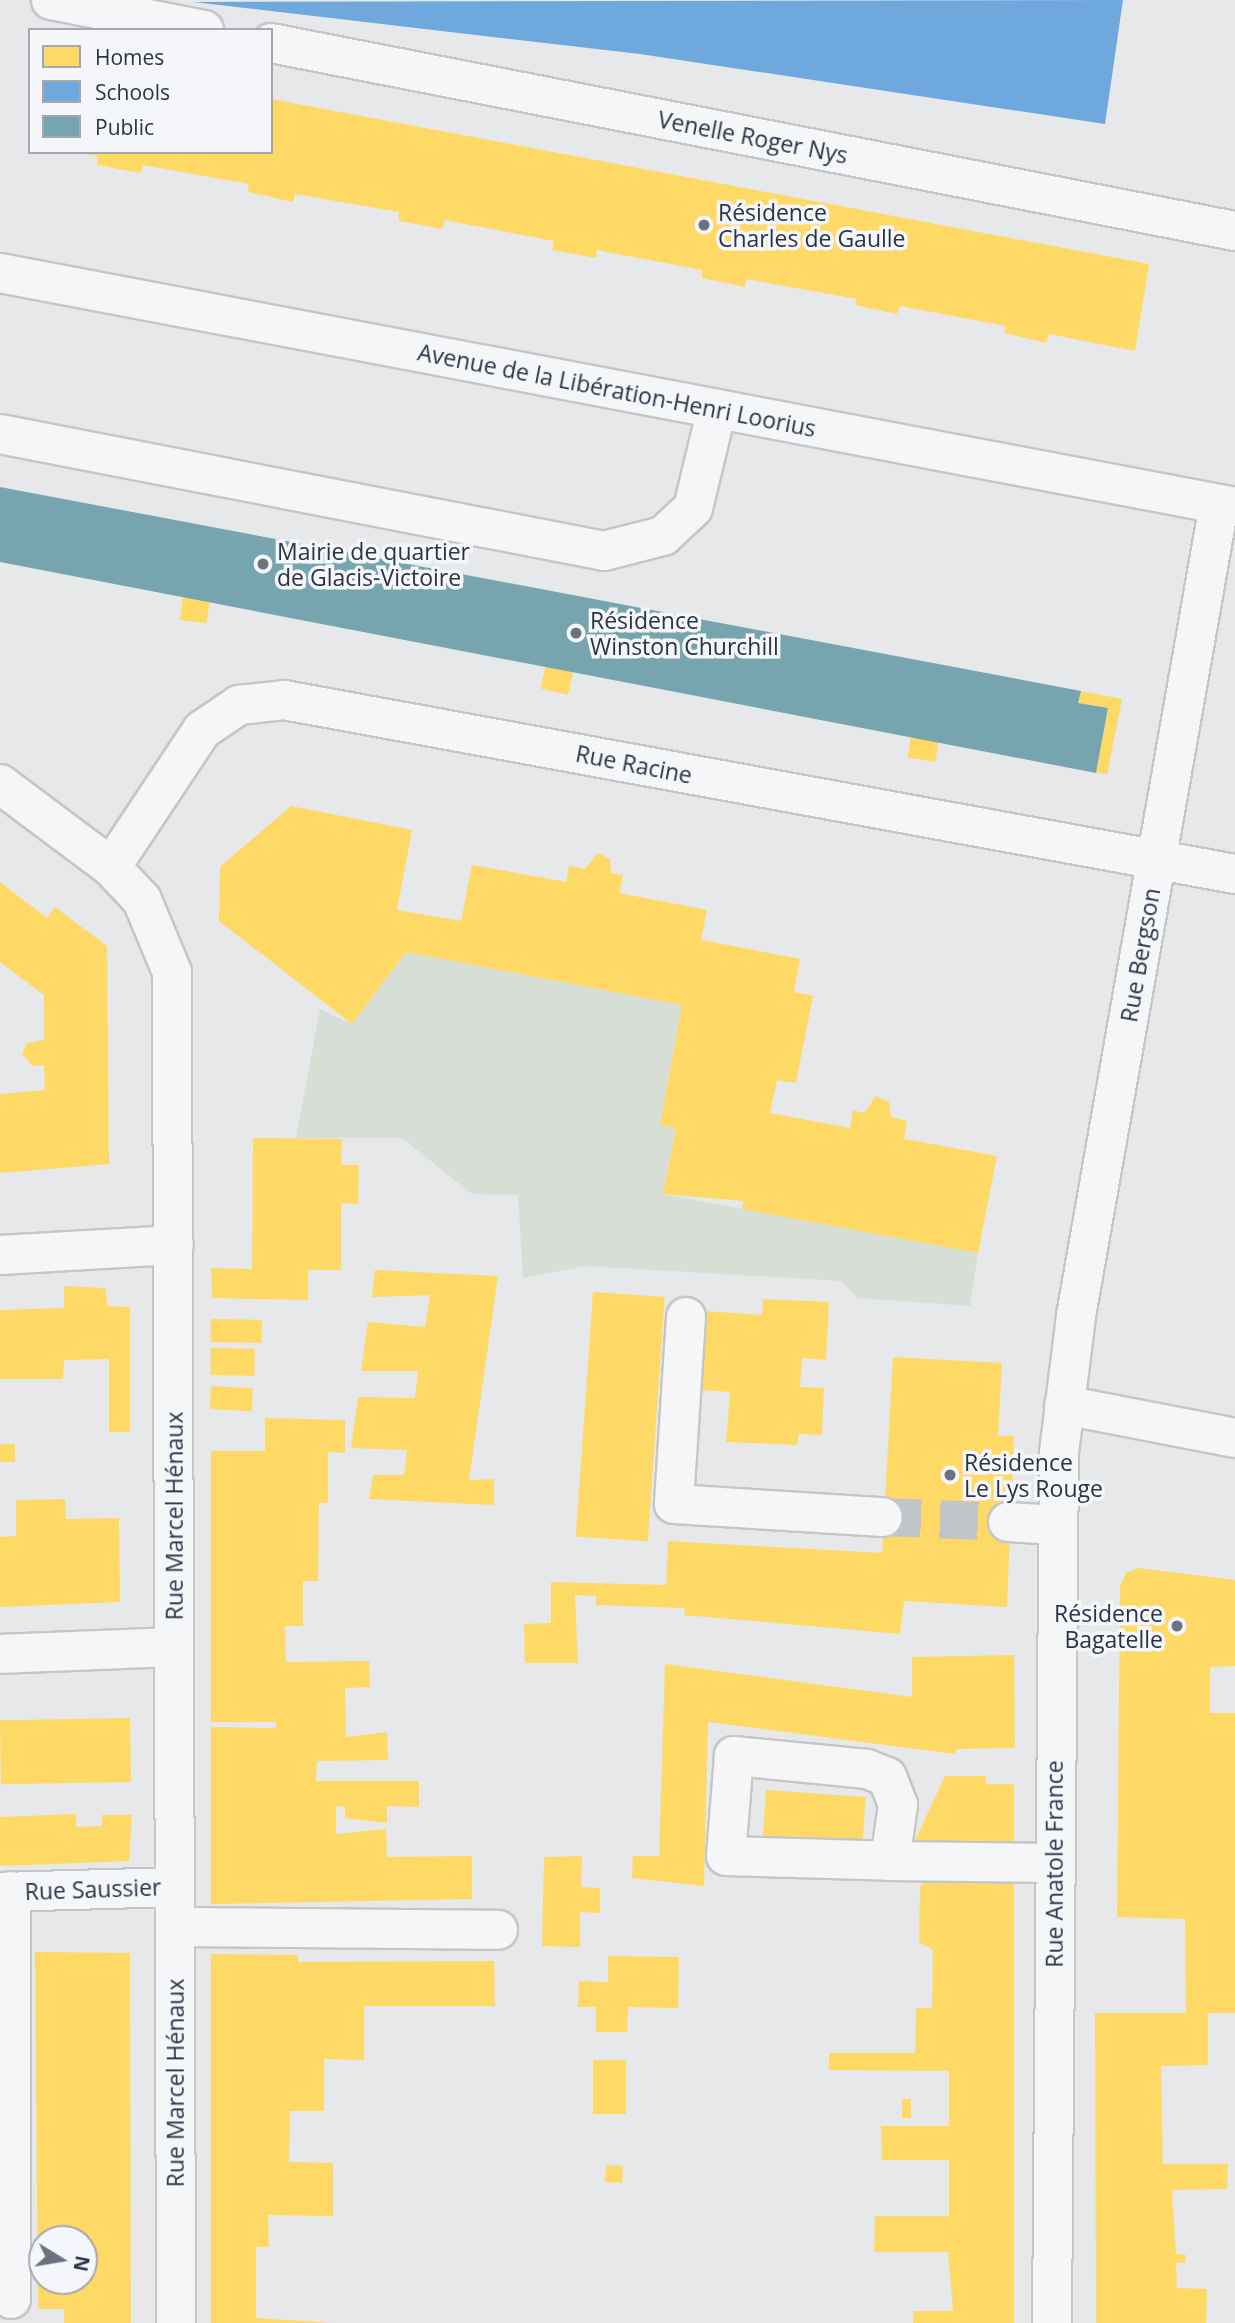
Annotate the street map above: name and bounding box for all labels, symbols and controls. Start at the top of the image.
legend [28,28,273,154]
text: Homes [95,43,164,71]
text: Schools [95,78,170,106]
street label: Venelle Roger Nys [656,105,850,169]
text: Public [95,113,154,141]
place label: Résidence Charles de Gaulle [718,198,906,252]
marker: Résidence Charles de Gaulle [696,217,712,233]
street label: Avenue de la Libération-Henri Loorius [416,338,818,442]
place label: Mairie de quartier de Glacis-Victoire [277,537,470,591]
marker: Mairie de quartier de Glacis-Victoire [255,556,271,572]
place label: Résidence Winston Churchill [590,606,779,660]
marker: Résidence Winston Churchill [568,625,584,641]
street label: Rue Racine [573,739,695,789]
street label: Rue Bergson [1115,886,1165,1024]
street label: Rue Marcel Hénaux [160,1412,188,1620]
place label: Résidence Le Lys Rouge [964,1448,1103,1502]
marker: Résidence Le Lys Rouge [942,1467,958,1483]
place label: Résidence Bagatelle [1054,1599,1163,1653]
marker: Résidence Bagatelle [1169,1618,1185,1634]
street label: Rue Anatole France [1040,1760,1068,1968]
street label: Rue Saussier [24,1873,162,1905]
street label: Rue Marcel Hénaux [161,1979,189,2187]
north arrow [28,2225,98,2295]
text: N [67,2254,96,2274]

